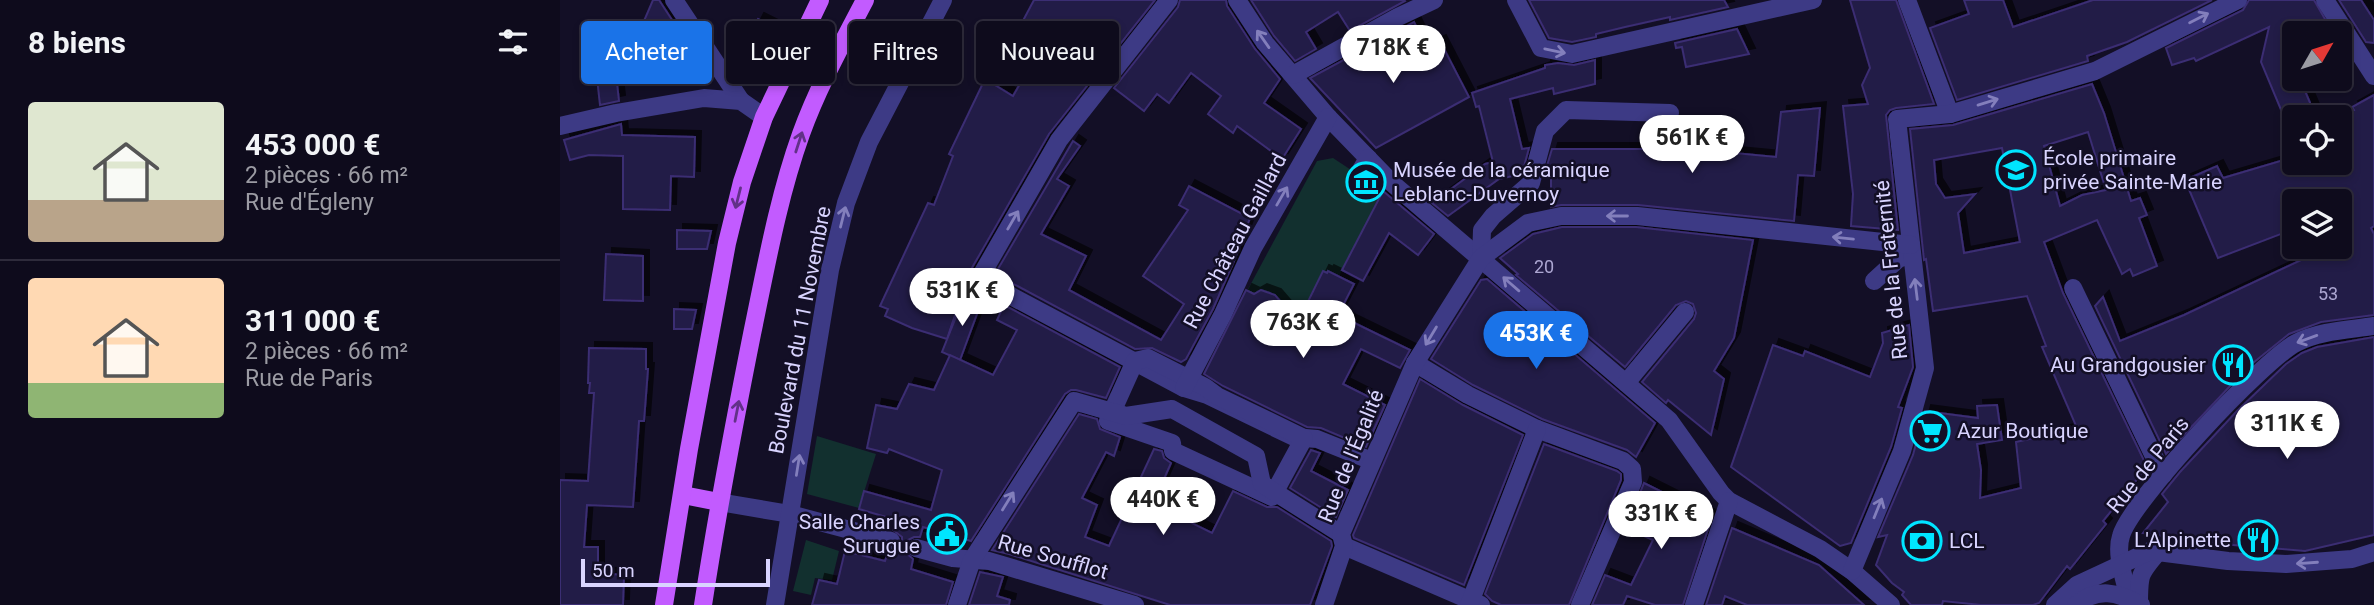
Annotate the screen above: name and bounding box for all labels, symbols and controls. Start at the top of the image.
one-way arrow [2188,11,2209,25]
chip: Acheter [581,21,712,84]
chip: Louer [726,21,835,84]
chip: Filtres [849,21,962,84]
chip: Nouveau [976,21,1119,84]
north arrow [2282,21,2352,91]
map controls [2282,21,2352,259]
icon: filters [494,23,532,61]
text: 8 biens [28,25,126,60]
pin: 718K € [1336,25,1450,85]
one-way arrow [1256,30,1270,49]
text: 718K € [1356,34,1430,61]
one-way arrow [1543,44,1566,58]
one-way arrow [1977,95,1999,108]
button: locate [2282,105,2352,175]
pin: 561K € [1635,116,1749,175]
text: 561K € [1655,124,1729,151]
text: 453 000 € [245,127,380,162]
icon: home [84,130,168,214]
one-way arrow [794,131,806,153]
place label: École primaire privée Sainte-Marie [2043,146,2222,194]
street label: Rue Château Gaillard [1179,149,1291,333]
school or university icon: École primaire privée Sainte-Marie [1995,149,2037,191]
place label: Musée de la céramique Leblanc-Duvernoy [1393,158,1610,206]
museum icon: Musée de la céramique Leblanc-Duvernoy [1345,161,1387,203]
text: 2 pièces · 66 m² [245,162,408,189]
street label: Rue de la Fraternité [1870,179,1912,361]
one-way arrow [731,186,744,209]
one-way arrow [1275,187,1289,207]
text: Rue d'Égleny [245,189,374,216]
button: layers [2282,189,2352,259]
street label: Boulevard du 11 Novembre [764,204,836,456]
one-way arrow [837,206,850,229]
one-way arrow [1606,209,1629,223]
one-way arrow [1006,210,1020,230]
one-way arrow [1832,231,1855,244]
house number: 20 [1534,256,1554,277]
pin: 531K € [905,268,1019,328]
one-way arrow [1502,276,1520,292]
text: 531K € [925,277,999,304]
one-way arrow [1910,278,1923,301]
house number: 53 [2318,283,2338,304]
pin: 763K € [1246,300,1360,360]
text: 311 000 € [245,303,380,338]
icon: home [84,306,168,390]
text: 763K € [1266,309,1340,336]
pin: 453K € [1479,312,1593,371]
text: 453K € [1499,320,1573,347]
one-way arrow [1424,326,1438,346]
one-way arrow [2297,334,2319,346]
text: 2 pièces · 66 m² [245,338,408,365]
restaurant icon: Au Grandgousier [2212,344,2254,386]
place label: Au Grandgousier [2050,353,2206,377]
text: Rue de Paris [245,365,373,392]
street label: Rue de l'Égalité [1313,386,1389,526]
one-way arrow [731,400,744,423]
pin: 311K € [2230,402,2344,461]
supermarket icon: Azur Boutique [1909,410,1951,452]
text: 311K € [2250,410,2324,437]
street label: Rue de Paris [2102,412,2194,518]
place label: Azur Boutique [1957,419,2088,443]
one-way arrow [792,454,805,477]
pin: 440K € [1106,477,1220,537]
text: 440K € [1126,486,1200,513]
one-way arrow [1002,491,1016,511]
pin: 331K € [1604,491,1718,551]
one-way arrow [1872,498,1885,519]
text: 331K € [1624,500,1698,527]
place label: Salle Charles Surugue [799,510,920,558]
public building icon: Salle Charles Surugue [926,513,968,555]
restaurant icon: L'Alpinette [2237,519,2279,561]
bank icon: LCL [1901,520,1943,562]
place label: L'Alpinette [2134,528,2231,552]
place label: LCL [1949,529,1985,553]
street label: Rue Soufflot [995,530,1111,584]
scale bar [581,556,770,588]
one-way arrow [2296,557,2319,570]
text: 50 m [592,559,635,582]

